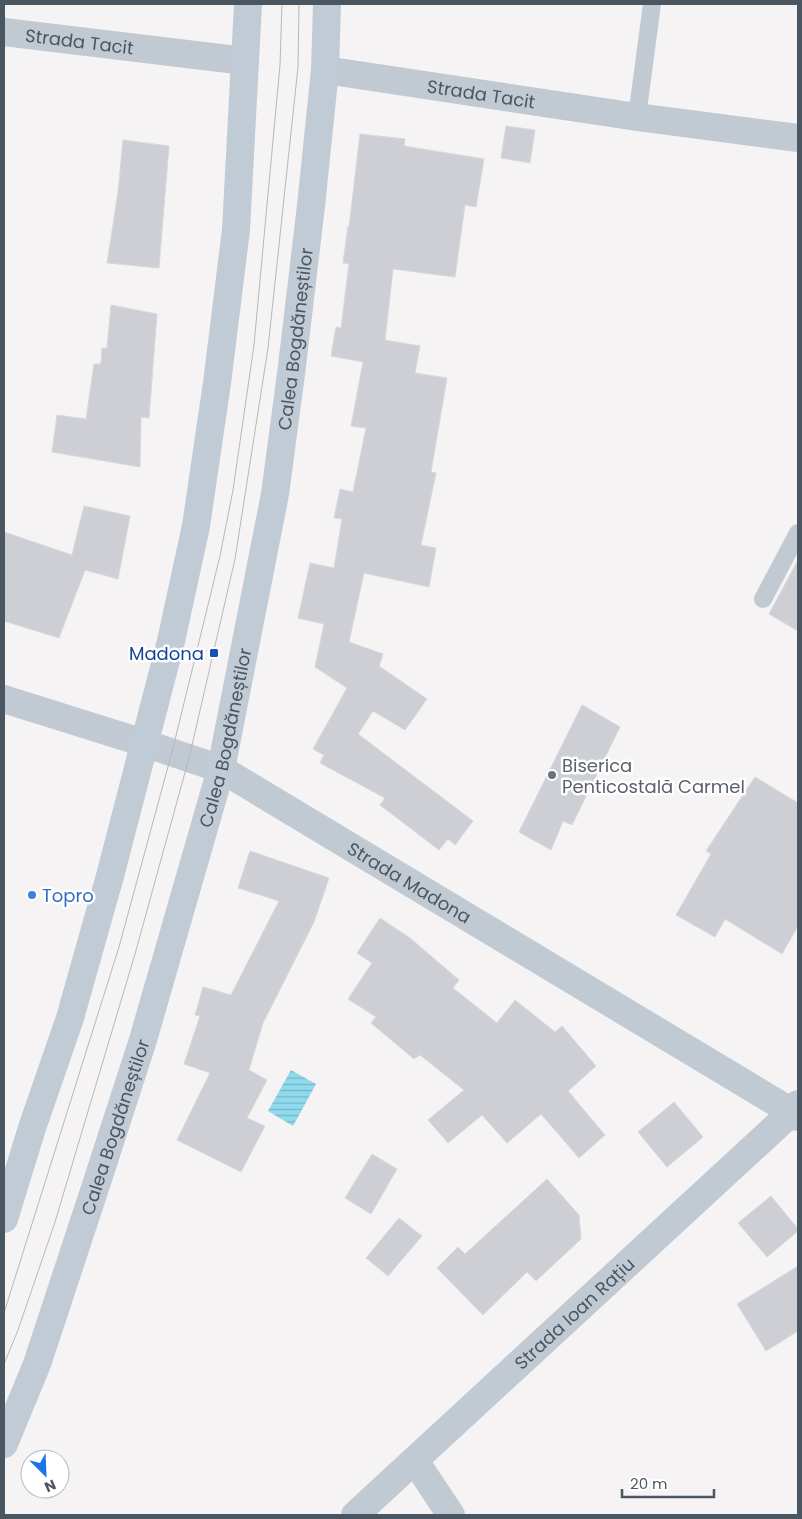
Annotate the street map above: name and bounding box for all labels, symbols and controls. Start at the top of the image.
street label: Strada Tacit [24,22,135,60]
street label: Strada Tacit [425,73,537,114]
street label: Calea Bogdăneștilor [271,246,318,432]
place label: Madona [129,641,204,666]
street label: Calea Bogdăneștilor [192,645,257,830]
marker: Madona [208,647,220,659]
place label: Biserica Penticostală Carmel [562,753,745,799]
marker: Biserica Penticostală Carmel [546,769,558,781]
street label: Strada Madona [343,835,476,929]
place label: Topro [42,883,94,908]
marker: Topro [26,889,38,901]
street label: Calea Bogdăneștilor [74,1036,155,1218]
street label: Strada Ioan Rațiu [509,1251,640,1375]
north arrow [20,1449,70,1499]
scale bar [622,1466,714,1498]
text: 20 m [630,1473,668,1494]
text: N [41,1475,59,1497]

